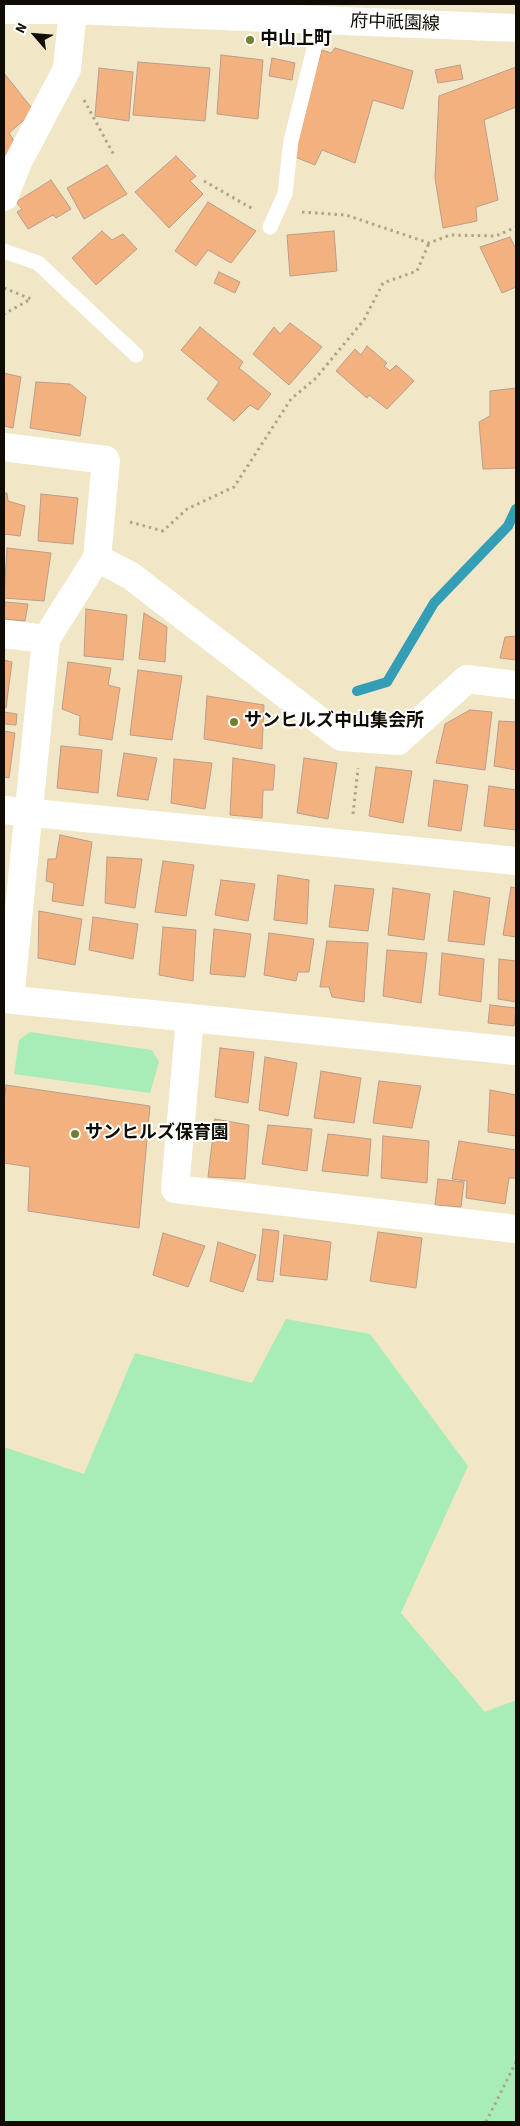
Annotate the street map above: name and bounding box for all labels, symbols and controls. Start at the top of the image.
north arrow [10,10,60,60]
street label: 府中祇園線 [350,12,440,36]
text: N [11,20,33,37]
place label: 中山上町 [260,29,332,51]
marker: 中山上町 [244,34,256,46]
place label: サンヒルズ中山集会所 [244,711,424,733]
marker: サンヒルズ中山集会所 [228,716,240,728]
place label: サンヒルズ保育園 [85,1123,229,1145]
marker: サンヒルズ保育園 [69,1128,81,1140]

